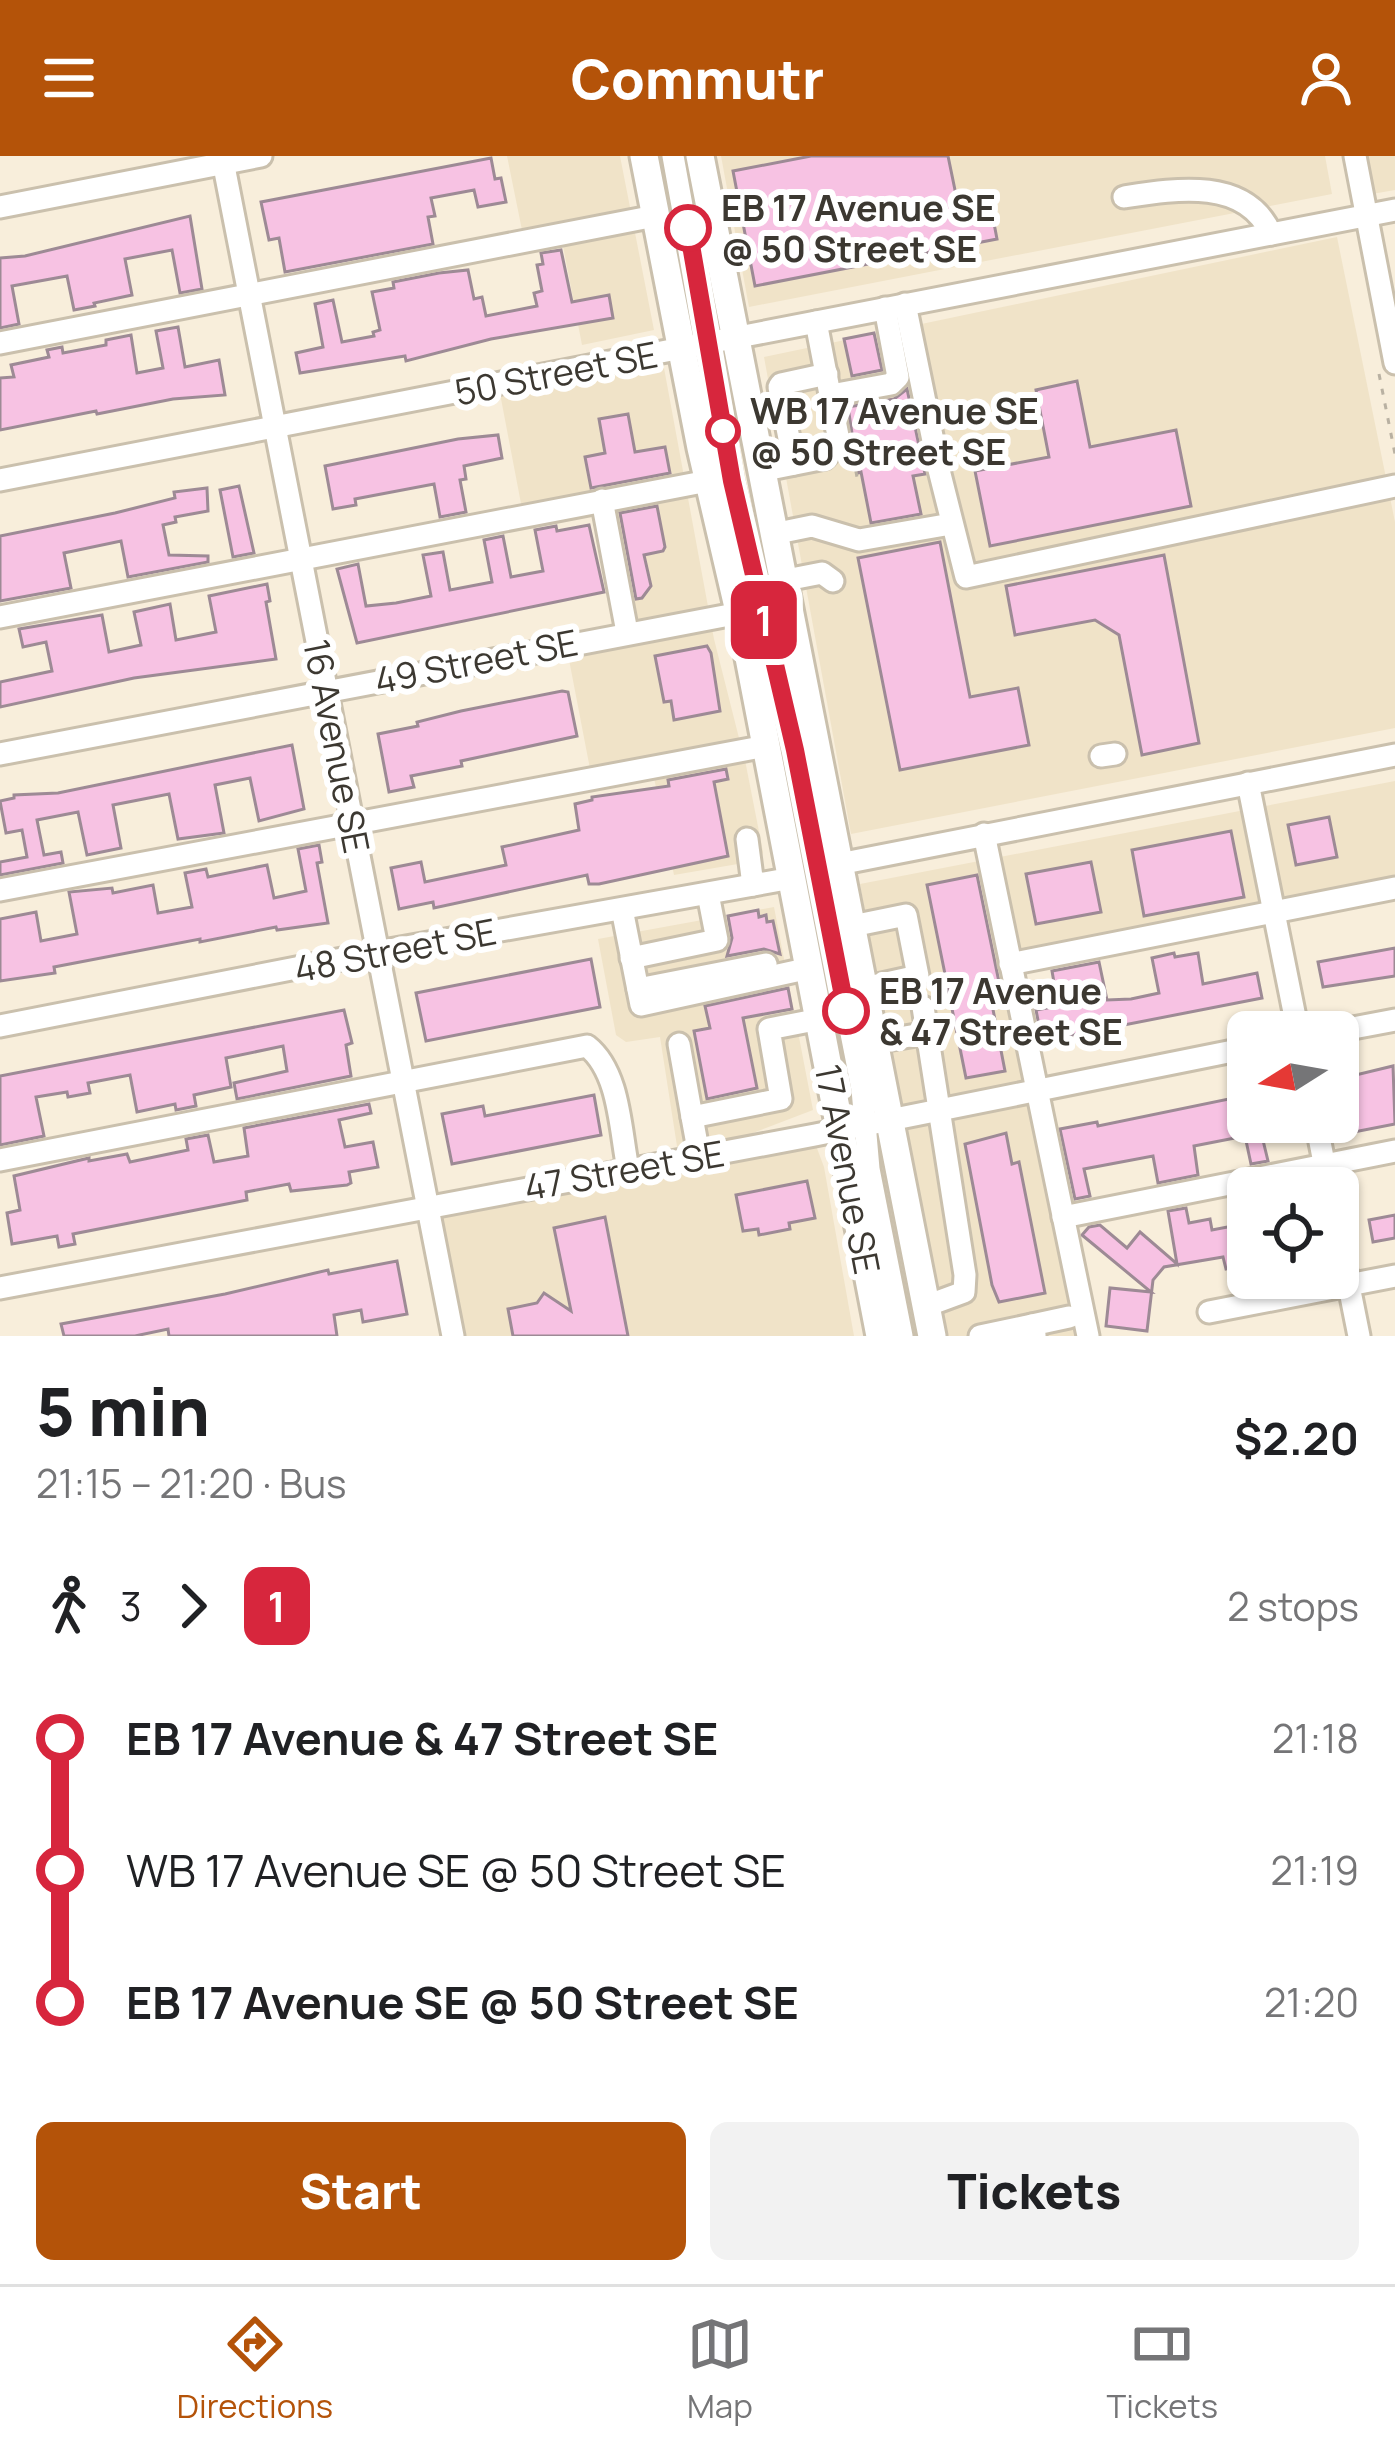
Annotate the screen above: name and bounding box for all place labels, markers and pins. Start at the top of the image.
place label: EB 17 Avenue SE @ 50 Street SE [721,183,996,273]
marker: EB 17 Avenue SE @ 50 Street SE [666,206,710,250]
place label: WB 17 Avenue SE @ 50 Street SE [750,386,1039,476]
marker: WB 17 Avenue SE @ 50 Street SE [707,415,739,447]
place label: EB 17 Avenue & 47 Street SE [879,966,1123,1056]
marker: EB 17 Avenue & 47 Street SE [824,989,868,1033]

